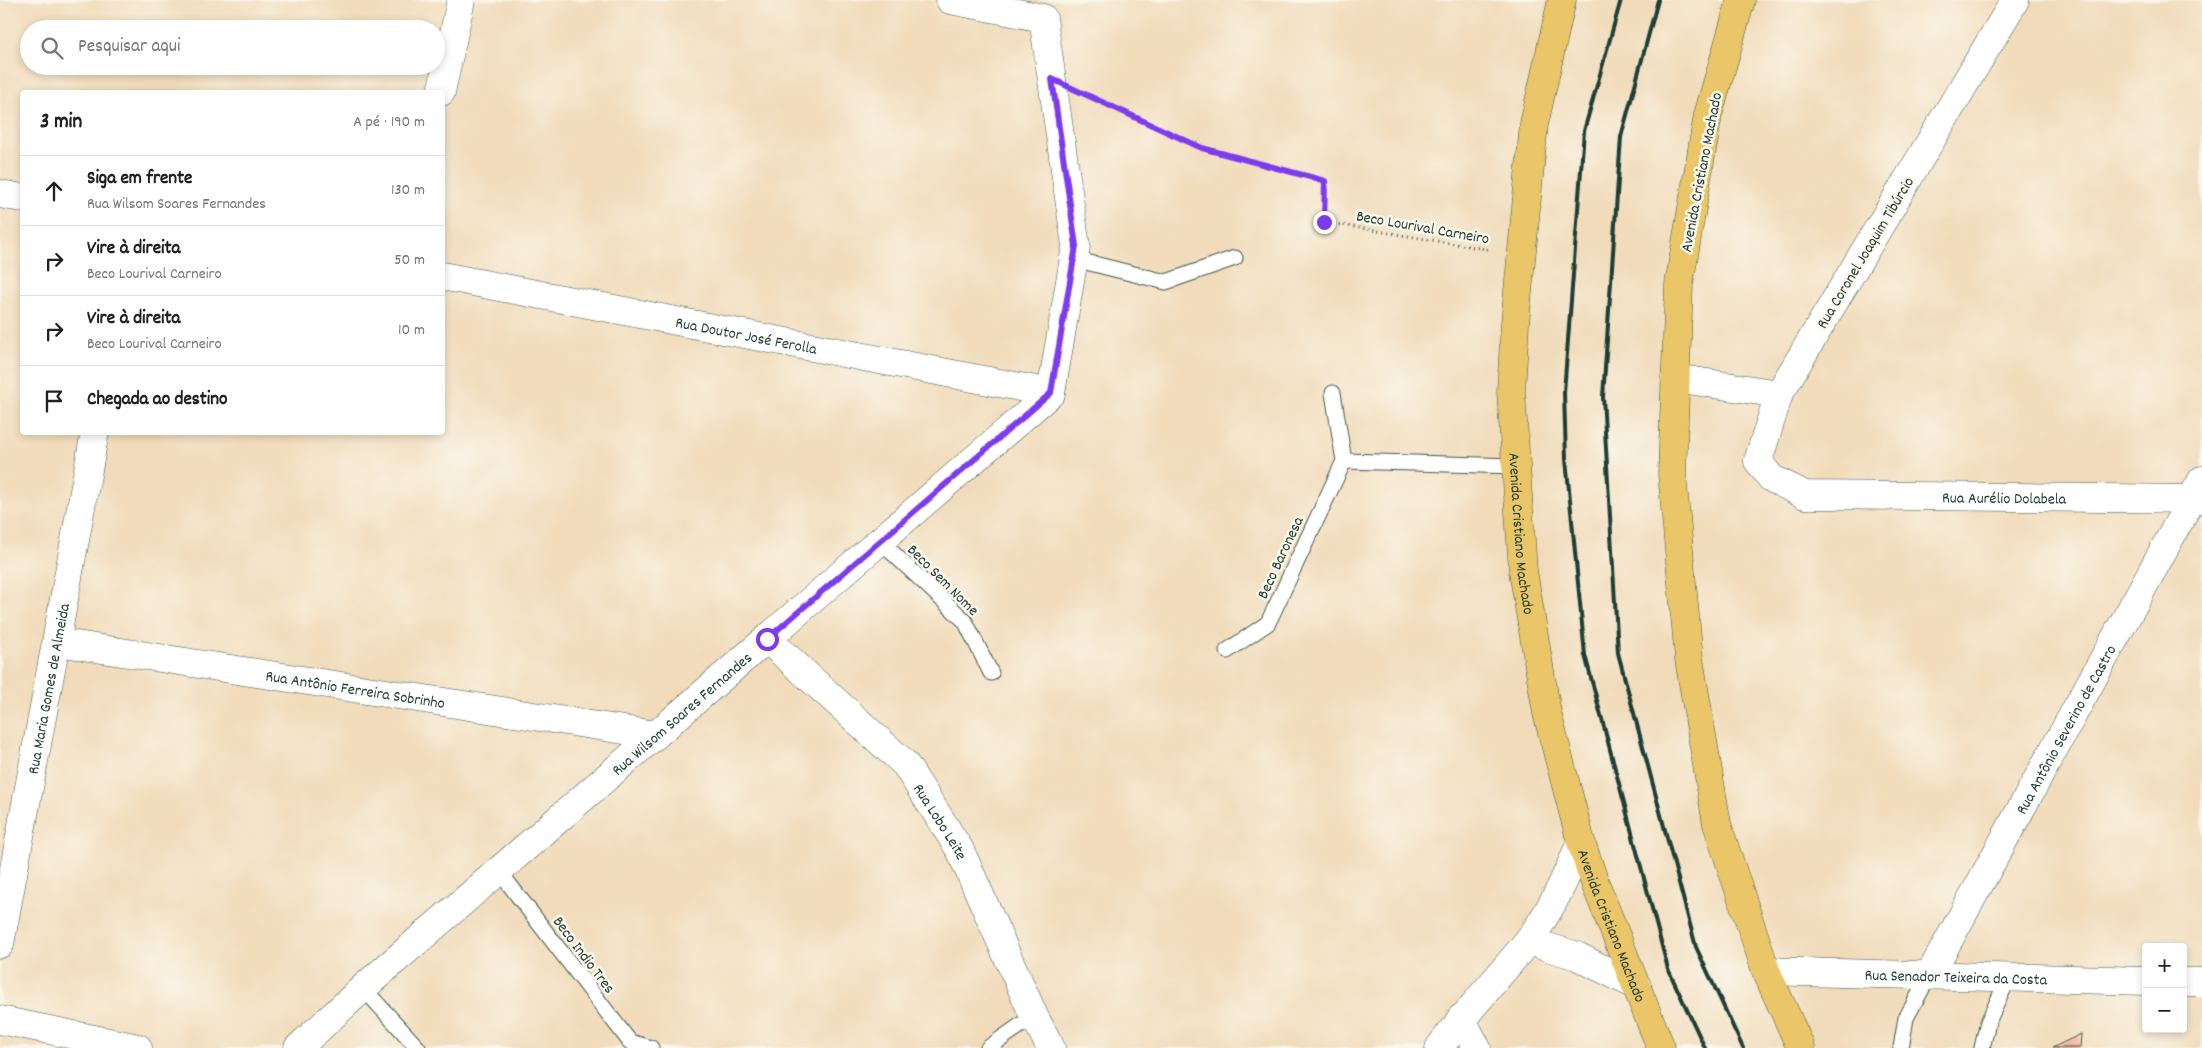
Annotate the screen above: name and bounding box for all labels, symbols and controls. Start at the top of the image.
search box [20,20,445,75]
icon: search [38,34,66,62]
text: Pesquisar aqui [78,34,180,61]
street label: Avenida Cristiano Machado [1676,91,1729,254]
text: 3 min [40,108,82,138]
text: A pé · 190 m [353,111,425,134]
text: Siga em frente [87,166,192,193]
street label: Rua Coronel Joaquim Tibúrcio [1812,173,1921,334]
icon: ahead [40,177,68,205]
text: 130 m [391,179,425,202]
text: Rua Wilsom Soares Fernandes [87,193,266,216]
street label: Beco Lourival Carneiro [1354,205,1491,251]
route end [1313,211,1336,234]
text: Vire à direita [87,236,180,263]
icon: right [40,247,68,275]
text: 50 m [394,249,425,272]
text: Beco Lourival Carneiro [87,263,222,286]
text: Vire à direita [87,306,180,333]
street label: Rua Doutor José Ferolla [673,312,819,362]
icon: right [40,317,68,345]
text: 10 m [398,319,425,342]
text: Beco Lourival Carneiro [87,333,222,356]
icon: arrive [40,387,68,415]
text: Chegada ao destino [87,387,228,414]
street label: Avenida Cristiano Machado [1501,452,1539,616]
street label: Rua Aurélio Dolabela [1942,487,2067,512]
street label: Beco Baronesa [1252,513,1311,603]
street label: Beco Sem Nome [901,540,983,622]
street label: Rua Maria Gomes de Almeida [23,601,77,776]
route start [756,628,779,651]
street label: Rua Antônio Severino de Castro [2011,641,2123,819]
street label: Rua Wilsom Soares Fernandes [607,647,758,782]
street label: Rua Antônio Ferreira Sobrinho [264,666,446,716]
street label: Rua Lobo Leite [906,780,972,864]
street label: Avenida Cristiano Machado [1570,846,1651,1006]
street label: Beco Indio Tres [546,912,620,999]
map controls [2142,943,2187,1033]
button: + [2142,943,2187,988]
street label: Rua Senador Teixeira da Costa [1864,965,2048,992]
button: − [2142,988,2187,1033]

